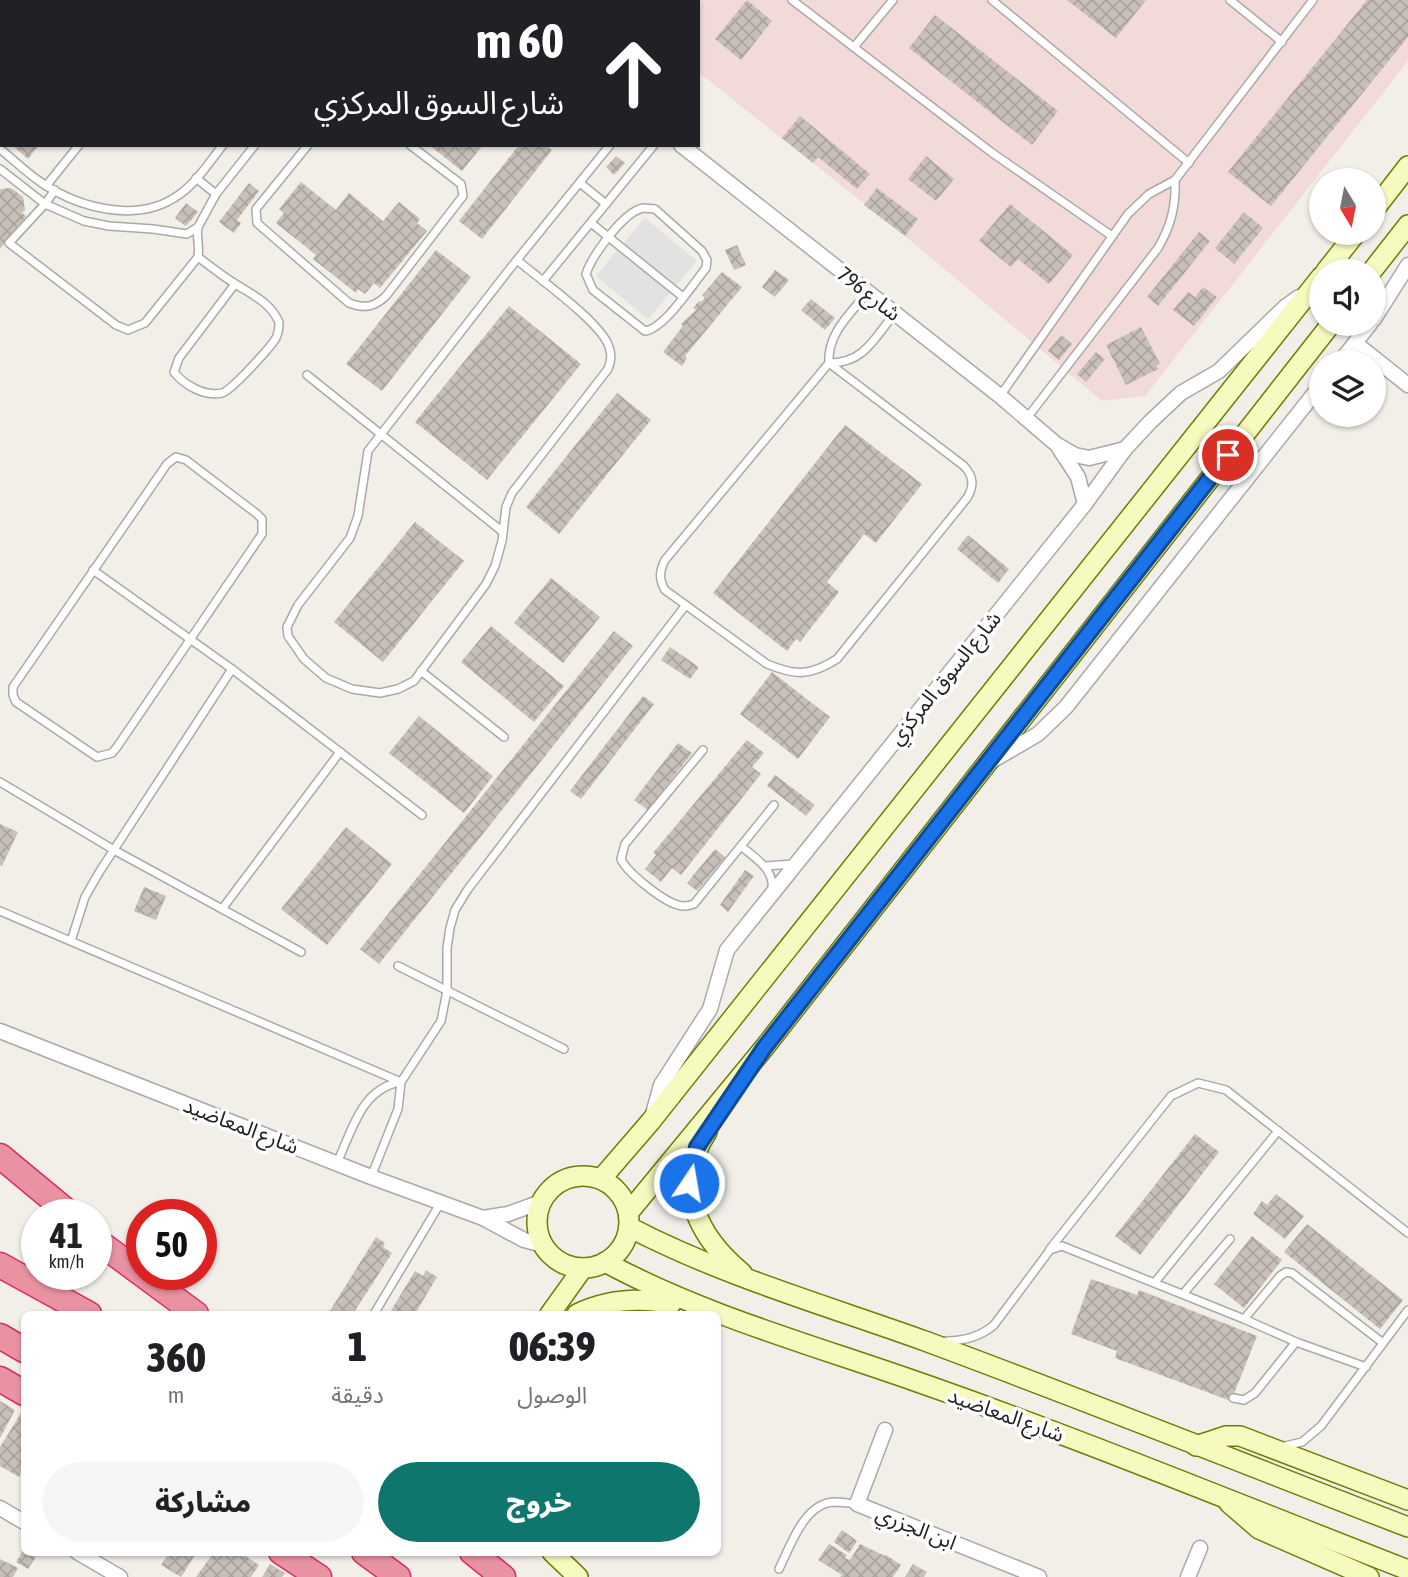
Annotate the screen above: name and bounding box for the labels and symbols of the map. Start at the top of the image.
north arrow [1309,168,1386,245]
street label: شارع 796 [831,261,906,328]
pin [1198,425,1258,485]
street label: شارع السوق المركزي [883,606,1009,752]
street label: شارع المعاضيد [179,1092,302,1162]
position arrow [652,1146,726,1220]
speed limit sign: 50 [126,1199,217,1290]
street label: شارع المعاضيد [944,1382,1067,1450]
street label: ابن الجزري [871,1500,960,1559]

